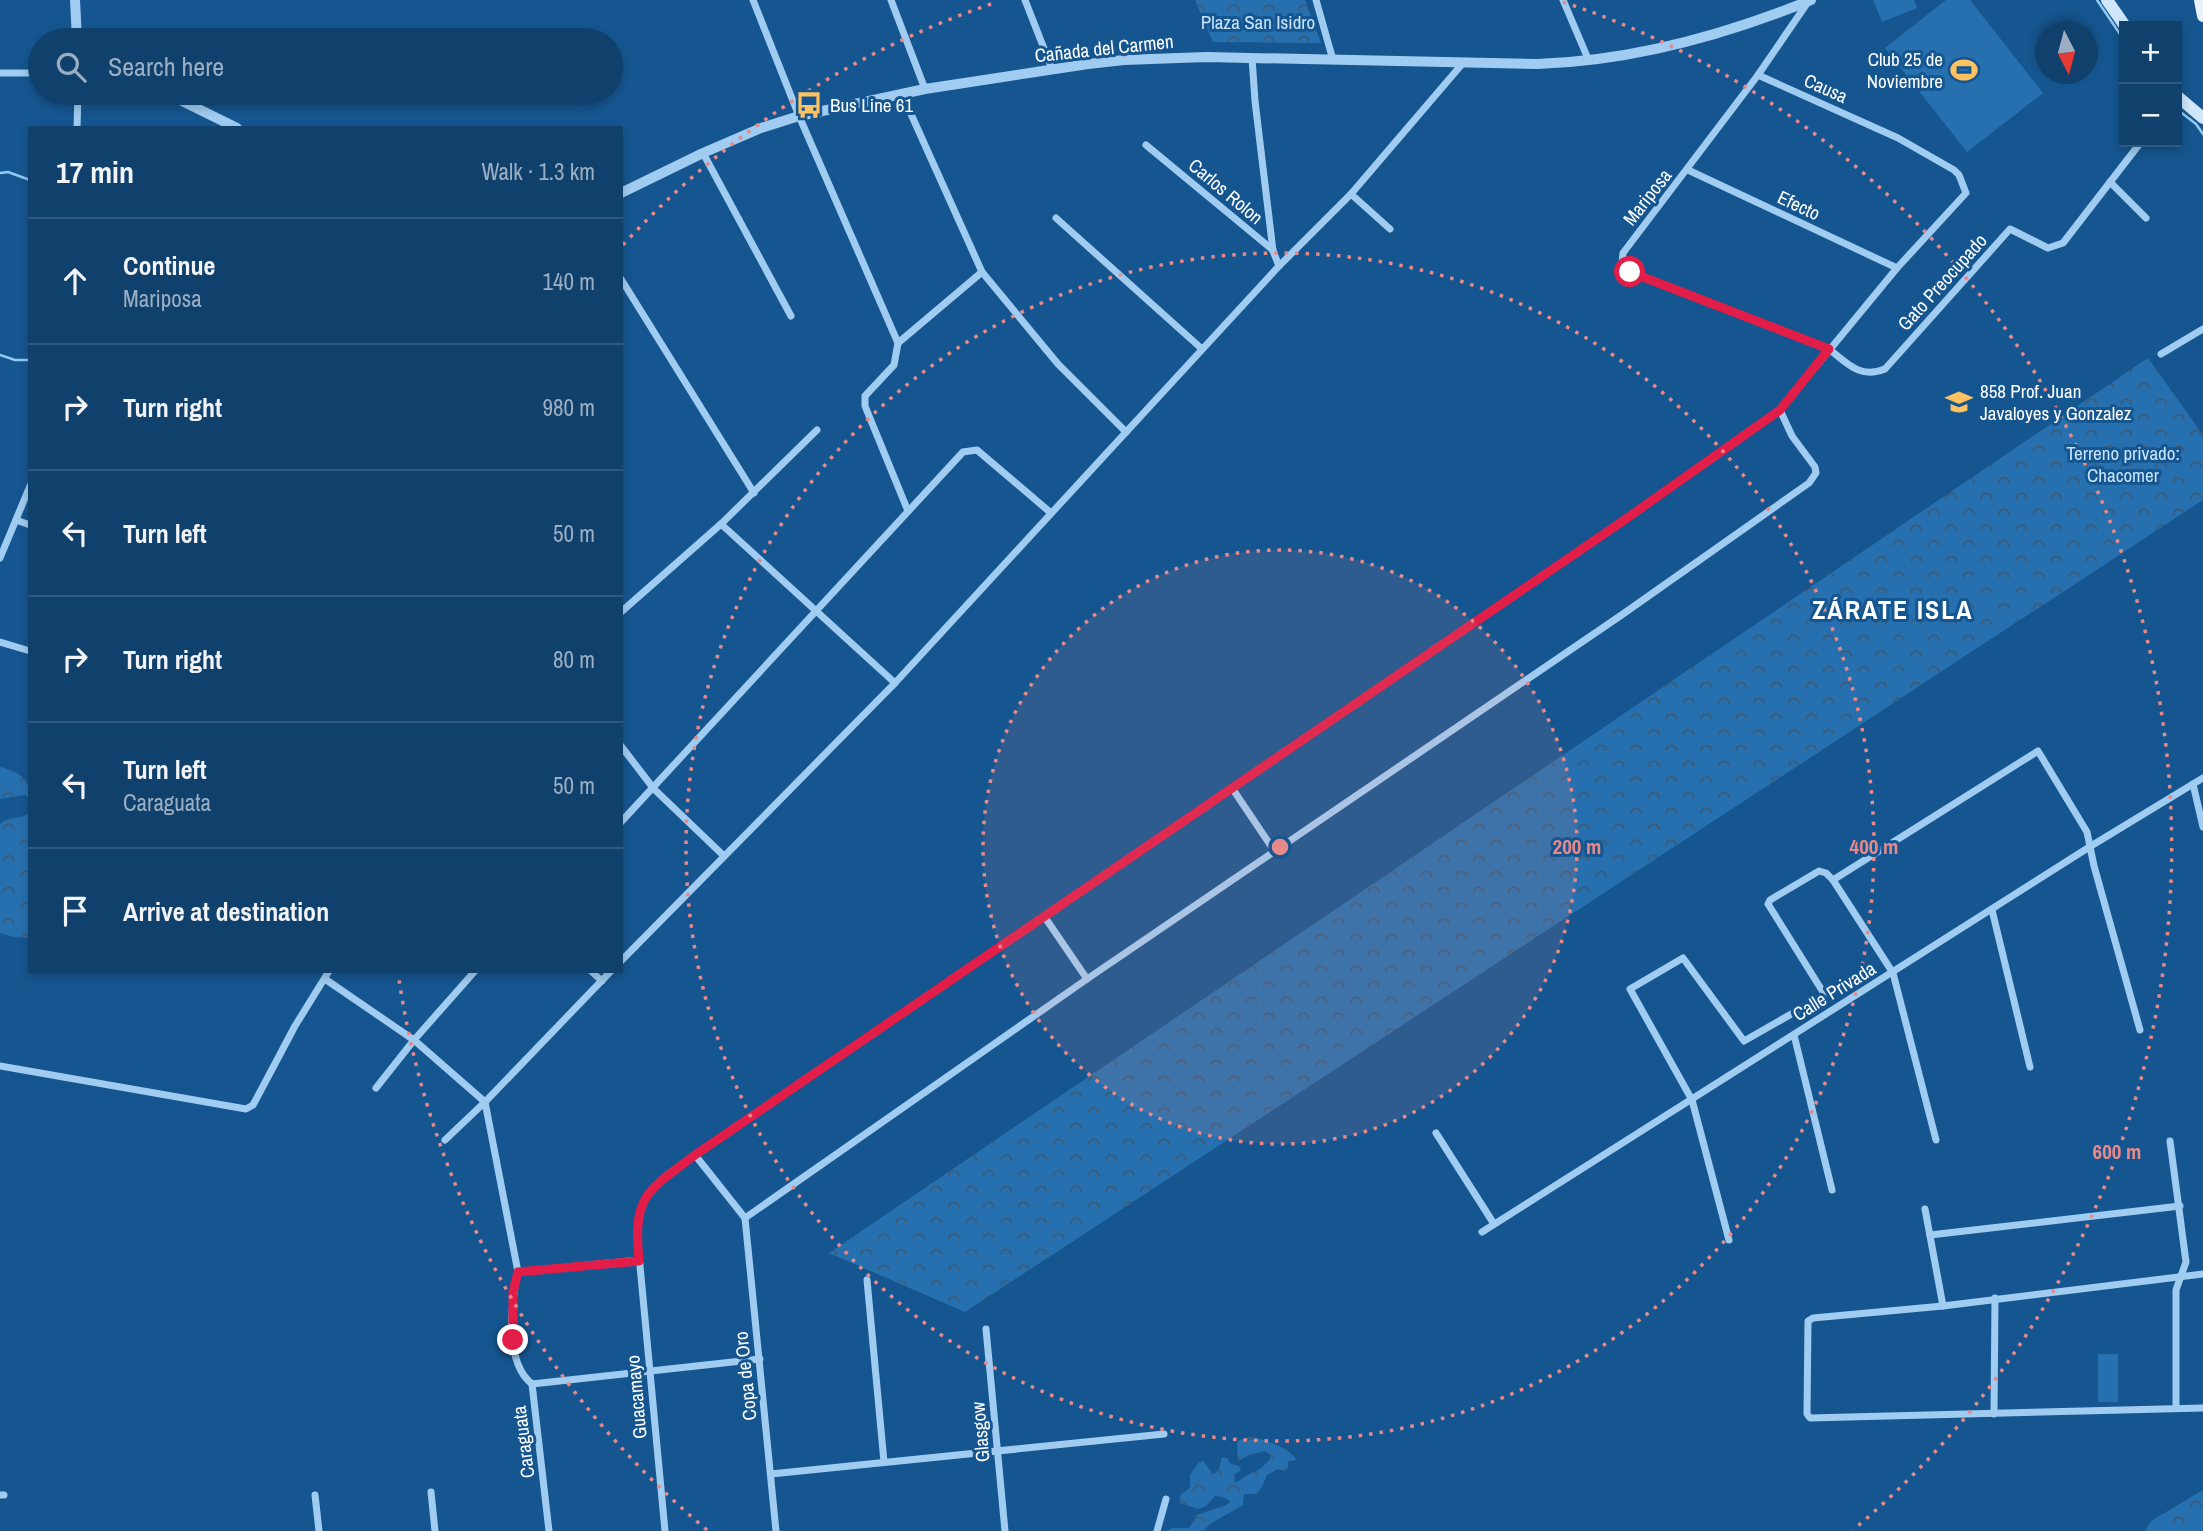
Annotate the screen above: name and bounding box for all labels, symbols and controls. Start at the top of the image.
park label: Plaza San Isidro [1201,9,1315,35]
north arrow [2035,21,2098,84]
map controls [2119,21,2182,147]
button: + [2119,21,2182,84]
search box [28,28,623,105]
street label: Cañada del Carmen [1033,28,1175,68]
place label: Club 25 de Noviembre [1867,46,1943,94]
icon: search [52,48,90,86]
text: Search here [108,49,224,84]
sports icon: Club 25 de Noviembre [1949,55,1979,85]
street label: Causa [1800,67,1852,109]
button: − [2119,84,2182,147]
bus stop icon: Bus Line 61 [794,90,824,120]
place label: Bus Line 61 [830,92,913,118]
text: 17 min [56,152,134,192]
street label: Carlos Rolon [1183,152,1269,230]
text: Walk · 1.3 km [481,156,595,187]
street label: Mariposa [1617,163,1677,231]
street label: Efecto [1773,184,1825,226]
street label: Gato Preocupado [1891,228,1993,336]
text: Continue [123,248,215,283]
route start [1614,256,1645,287]
icon: ahead [56,262,94,300]
text: 140 m [543,266,595,297]
text: Mariposa [123,283,202,314]
place label: 858 Prof. Juan Javaloyes y Gonzalez [1980,378,2132,426]
school or university icon: 858 Prof. Juan Javaloyes y Gonzalez [1944,387,1974,417]
icon: right [56,388,94,426]
text: Turn right [123,390,222,425]
text: 980 m [543,392,595,423]
park label: Terreno privado: Chacomer [2066,440,2180,488]
icon: left [56,514,94,552]
text: Turn left [123,516,207,551]
text: 50 m [553,518,595,549]
district label: ZÁRATE ISLA [1812,592,1974,627]
icon: right [56,640,94,678]
text: Turn right [123,642,222,677]
text: 80 m [553,644,595,675]
text: Turn left [123,752,207,787]
icon: left [56,766,94,804]
text: 50 m [553,770,595,801]
text: Caraguata [123,787,211,818]
text: 200 m [1553,832,1601,861]
text: 400 m [1850,832,1898,861]
centre of rings [1268,835,1292,859]
icon: arrive [56,892,94,930]
text: Arrive at destination [123,894,329,929]
street label: Calle Privada [1787,955,1881,1027]
text: 600 m [2093,1137,2141,1166]
route end [497,1324,528,1355]
street label: Copa de Oro [727,1330,763,1422]
street label: Guacamayo [619,1354,653,1440]
street label: Glasgow [964,1400,996,1463]
street label: Caraguata [506,1404,540,1480]

